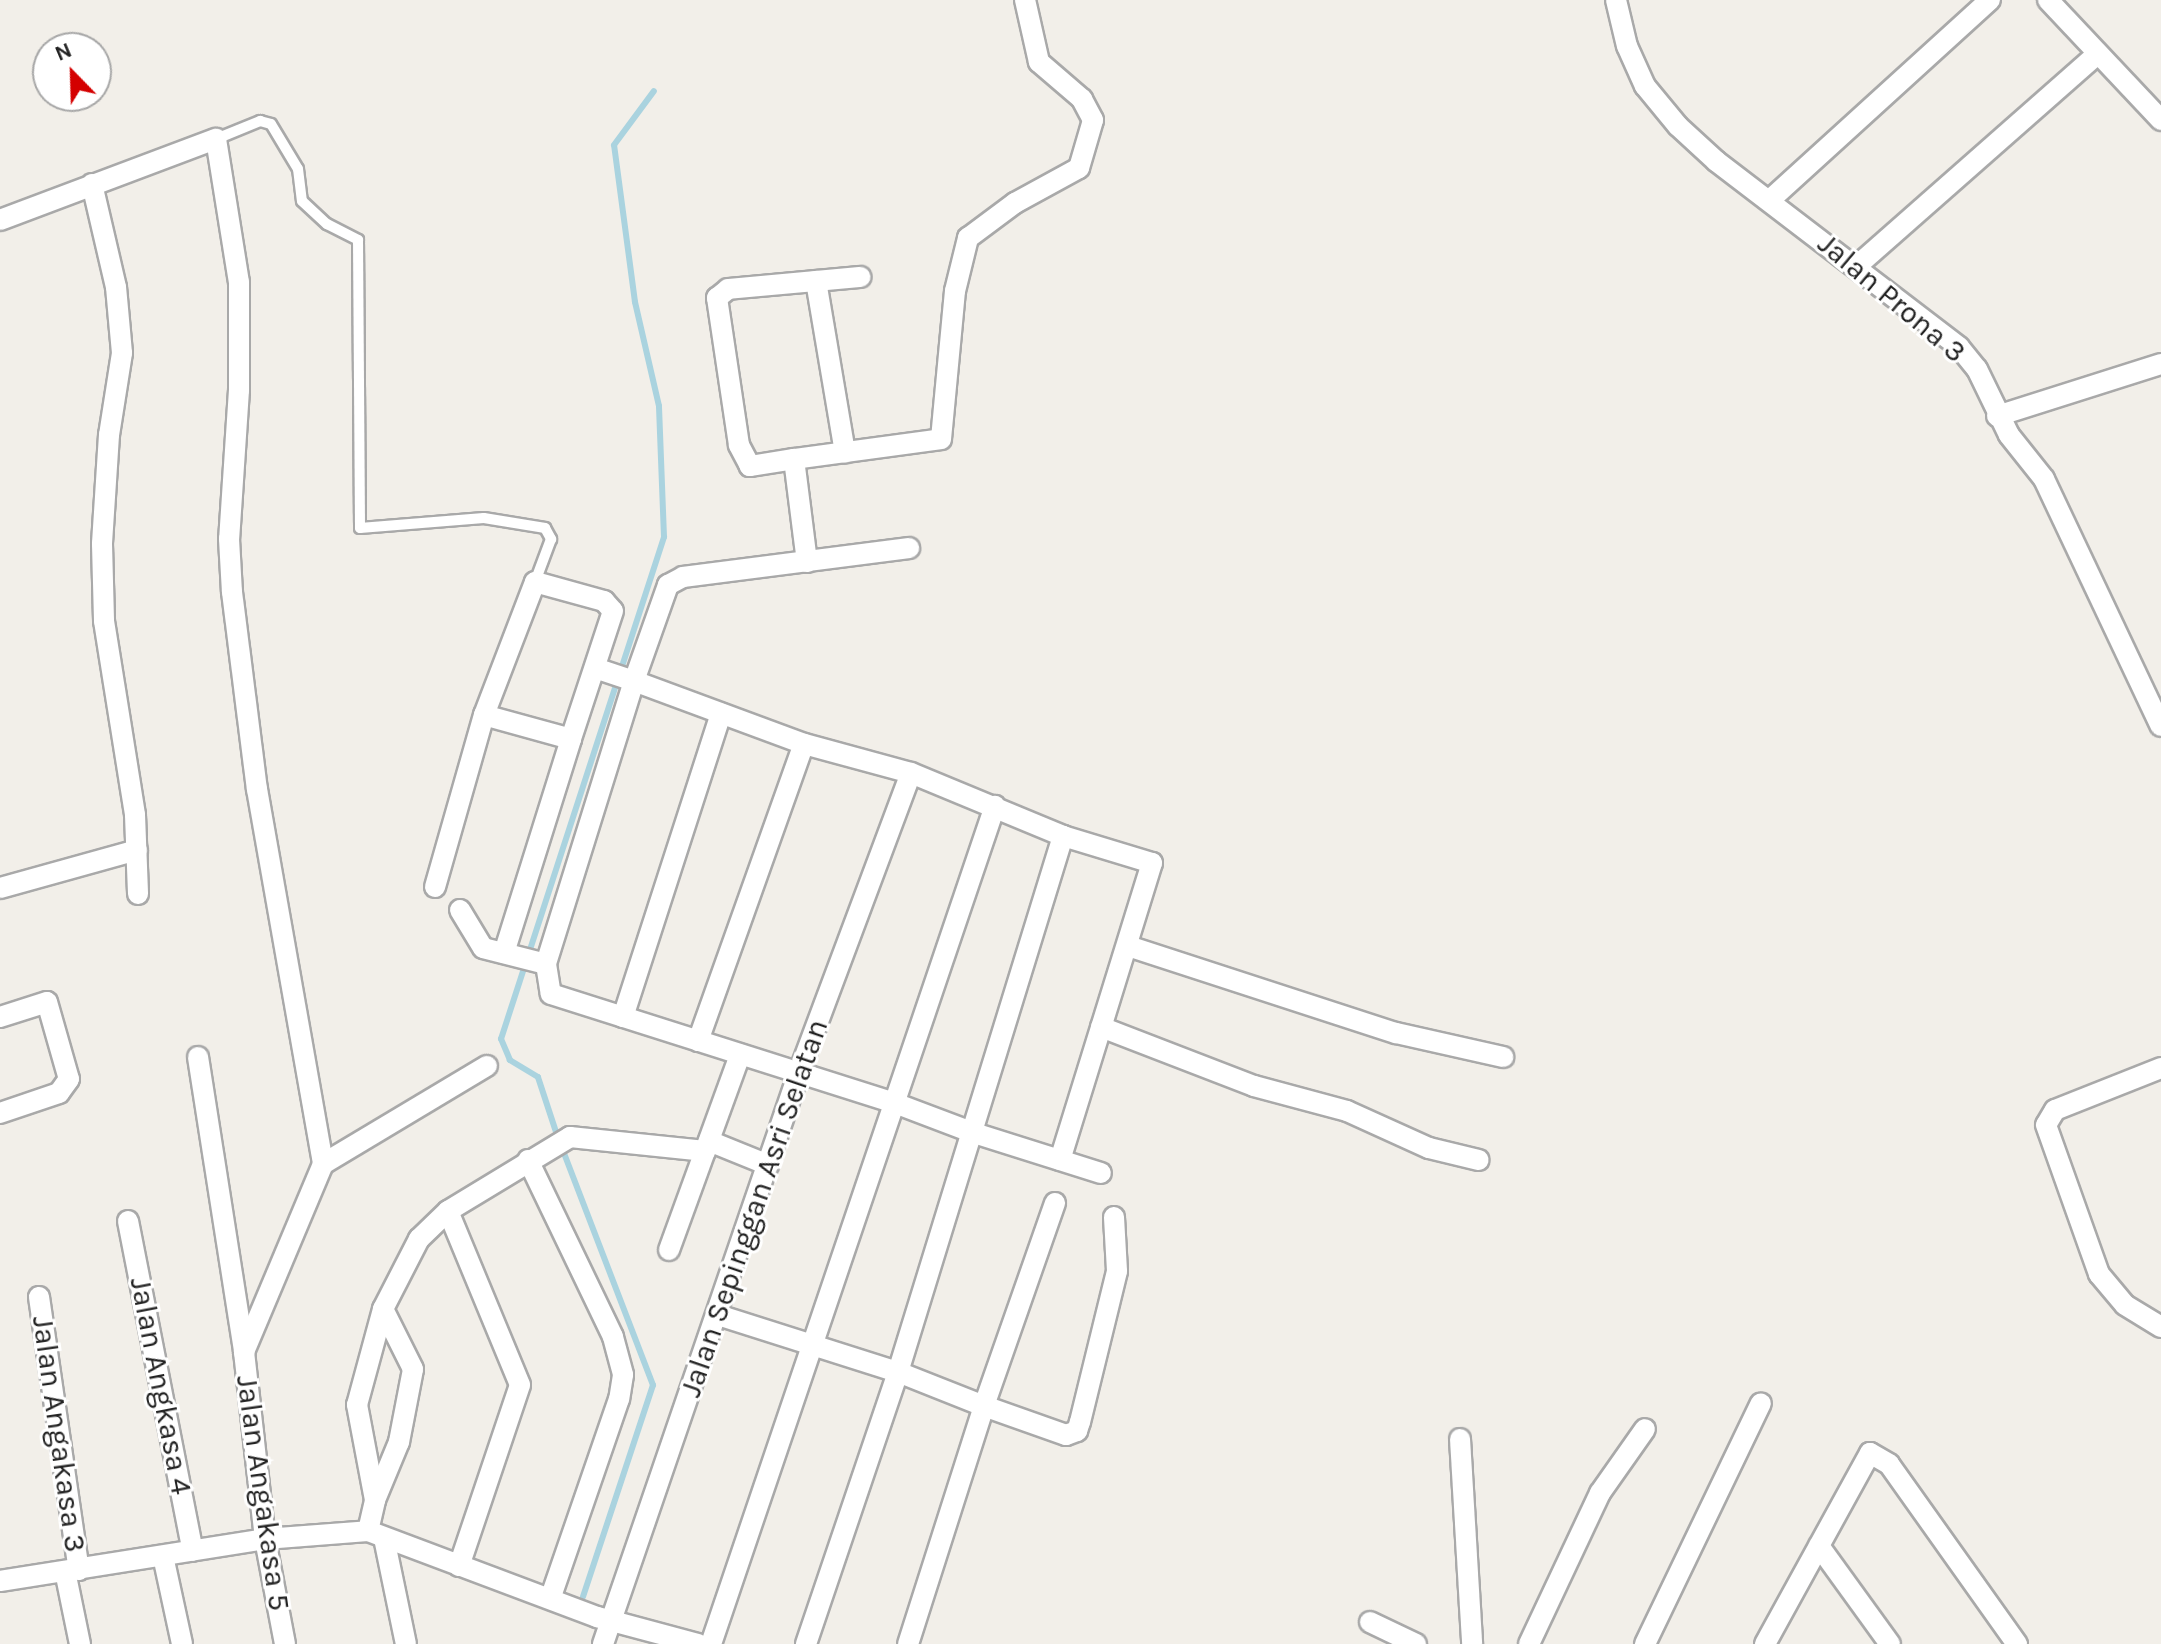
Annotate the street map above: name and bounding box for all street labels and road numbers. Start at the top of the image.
street label: Jalan Prona 3 [1811,226,1973,370]
street label: Jalan Sepinggan Asri Selatan [672,1015,836,1401]
street label: Jalan Angkasa 4 [122,1274,200,1498]
street label: Jalan Angakasa 3 [25,1314,93,1554]
street label: Jalan Angakasa 5 [229,1373,297,1613]

